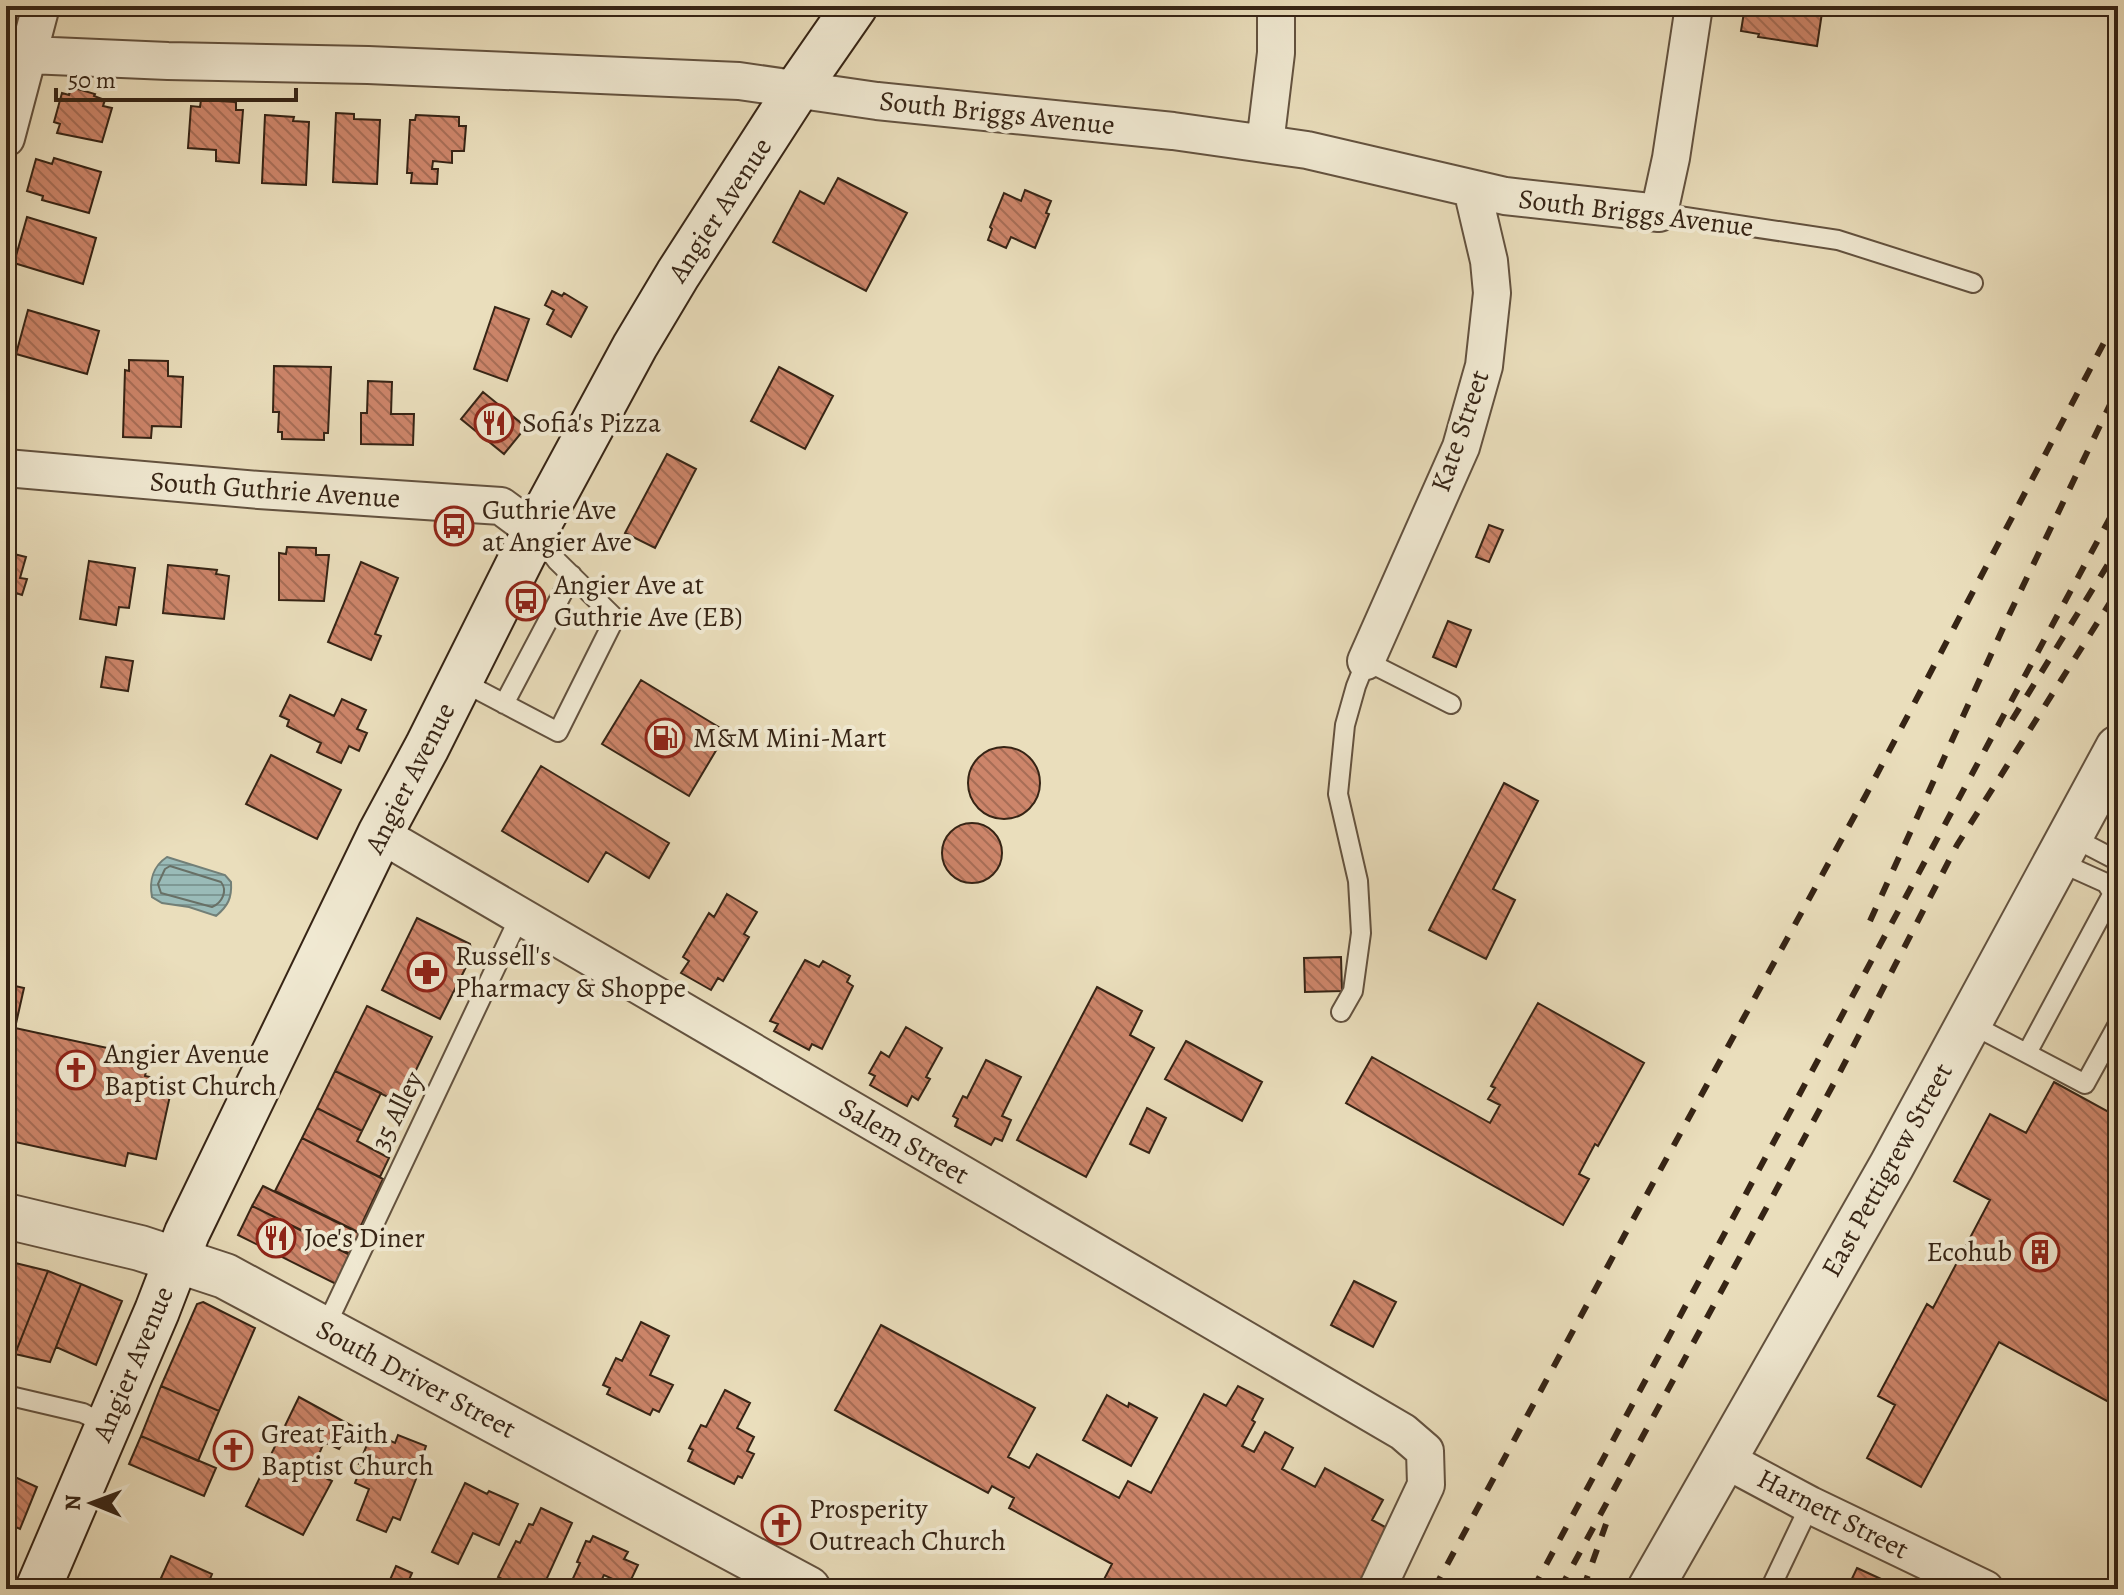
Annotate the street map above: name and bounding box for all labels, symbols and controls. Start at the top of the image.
scale bar [56,52,296,102]
text: 50 m [68,64,116,96]
street label: South Briggs Avenue [877,82,1117,144]
street label: Angier Avenue [659,130,781,290]
street label: South Briggs Avenue [1516,180,1756,246]
street label: Kate Street [1421,365,1499,497]
restaurant icon: Sofia's Pizza [473,402,515,444]
place label: Sofia's Pizza [522,404,661,442]
street label: South Guthrie Avenue [149,462,401,518]
place label: Guthrie Ave at Angier Ave [482,491,632,561]
bus stop icon: Guthrie Ave at Angier Ave [433,505,475,547]
place label: Angier Ave at Guthrie Ave (EB) [553,566,743,636]
bus stop icon: Angier Ave at Guthrie Ave (EB) [505,580,547,622]
street label: Angier Avenue [355,696,464,861]
fuel station icon: M&M Mini-Mart [644,717,686,759]
place label: M&M Mini-Mart [693,719,886,757]
place label: Russell's Pharmacy & Shoppe [455,937,686,1007]
pharmacy icon: Russell's Pharmacy & Shoppe [406,951,448,993]
place label: Angier Avenue Baptist Church [103,1035,277,1105]
church icon: Angier Avenue Baptist Church [55,1049,97,1091]
street label: East Pettigrew Street [1812,1056,1962,1284]
street label: 35 Alley [362,1065,433,1157]
street label: Salem Street [832,1088,976,1194]
restaurant icon: Joe's Diner [255,1217,297,1259]
place label: Joe's Diner [304,1219,425,1257]
building icon: Ecohub [2019,1231,2061,1273]
place label: Ecohub [1926,1233,2012,1271]
street label: Angier Avenue [83,1281,183,1448]
street label: South Driver Street [309,1310,523,1448]
place label: Great Faith Baptist Church [261,1415,434,1485]
church icon: Great Faith Baptist Church [212,1429,254,1471]
street label: Harnett Street [1751,1460,1915,1568]
north arrow [52,1463,132,1543]
place label: Prosperity Outreach Church [809,1490,1006,1560]
text: N [58,1494,88,1511]
church icon: Prosperity Outreach Church [760,1504,802,1546]

